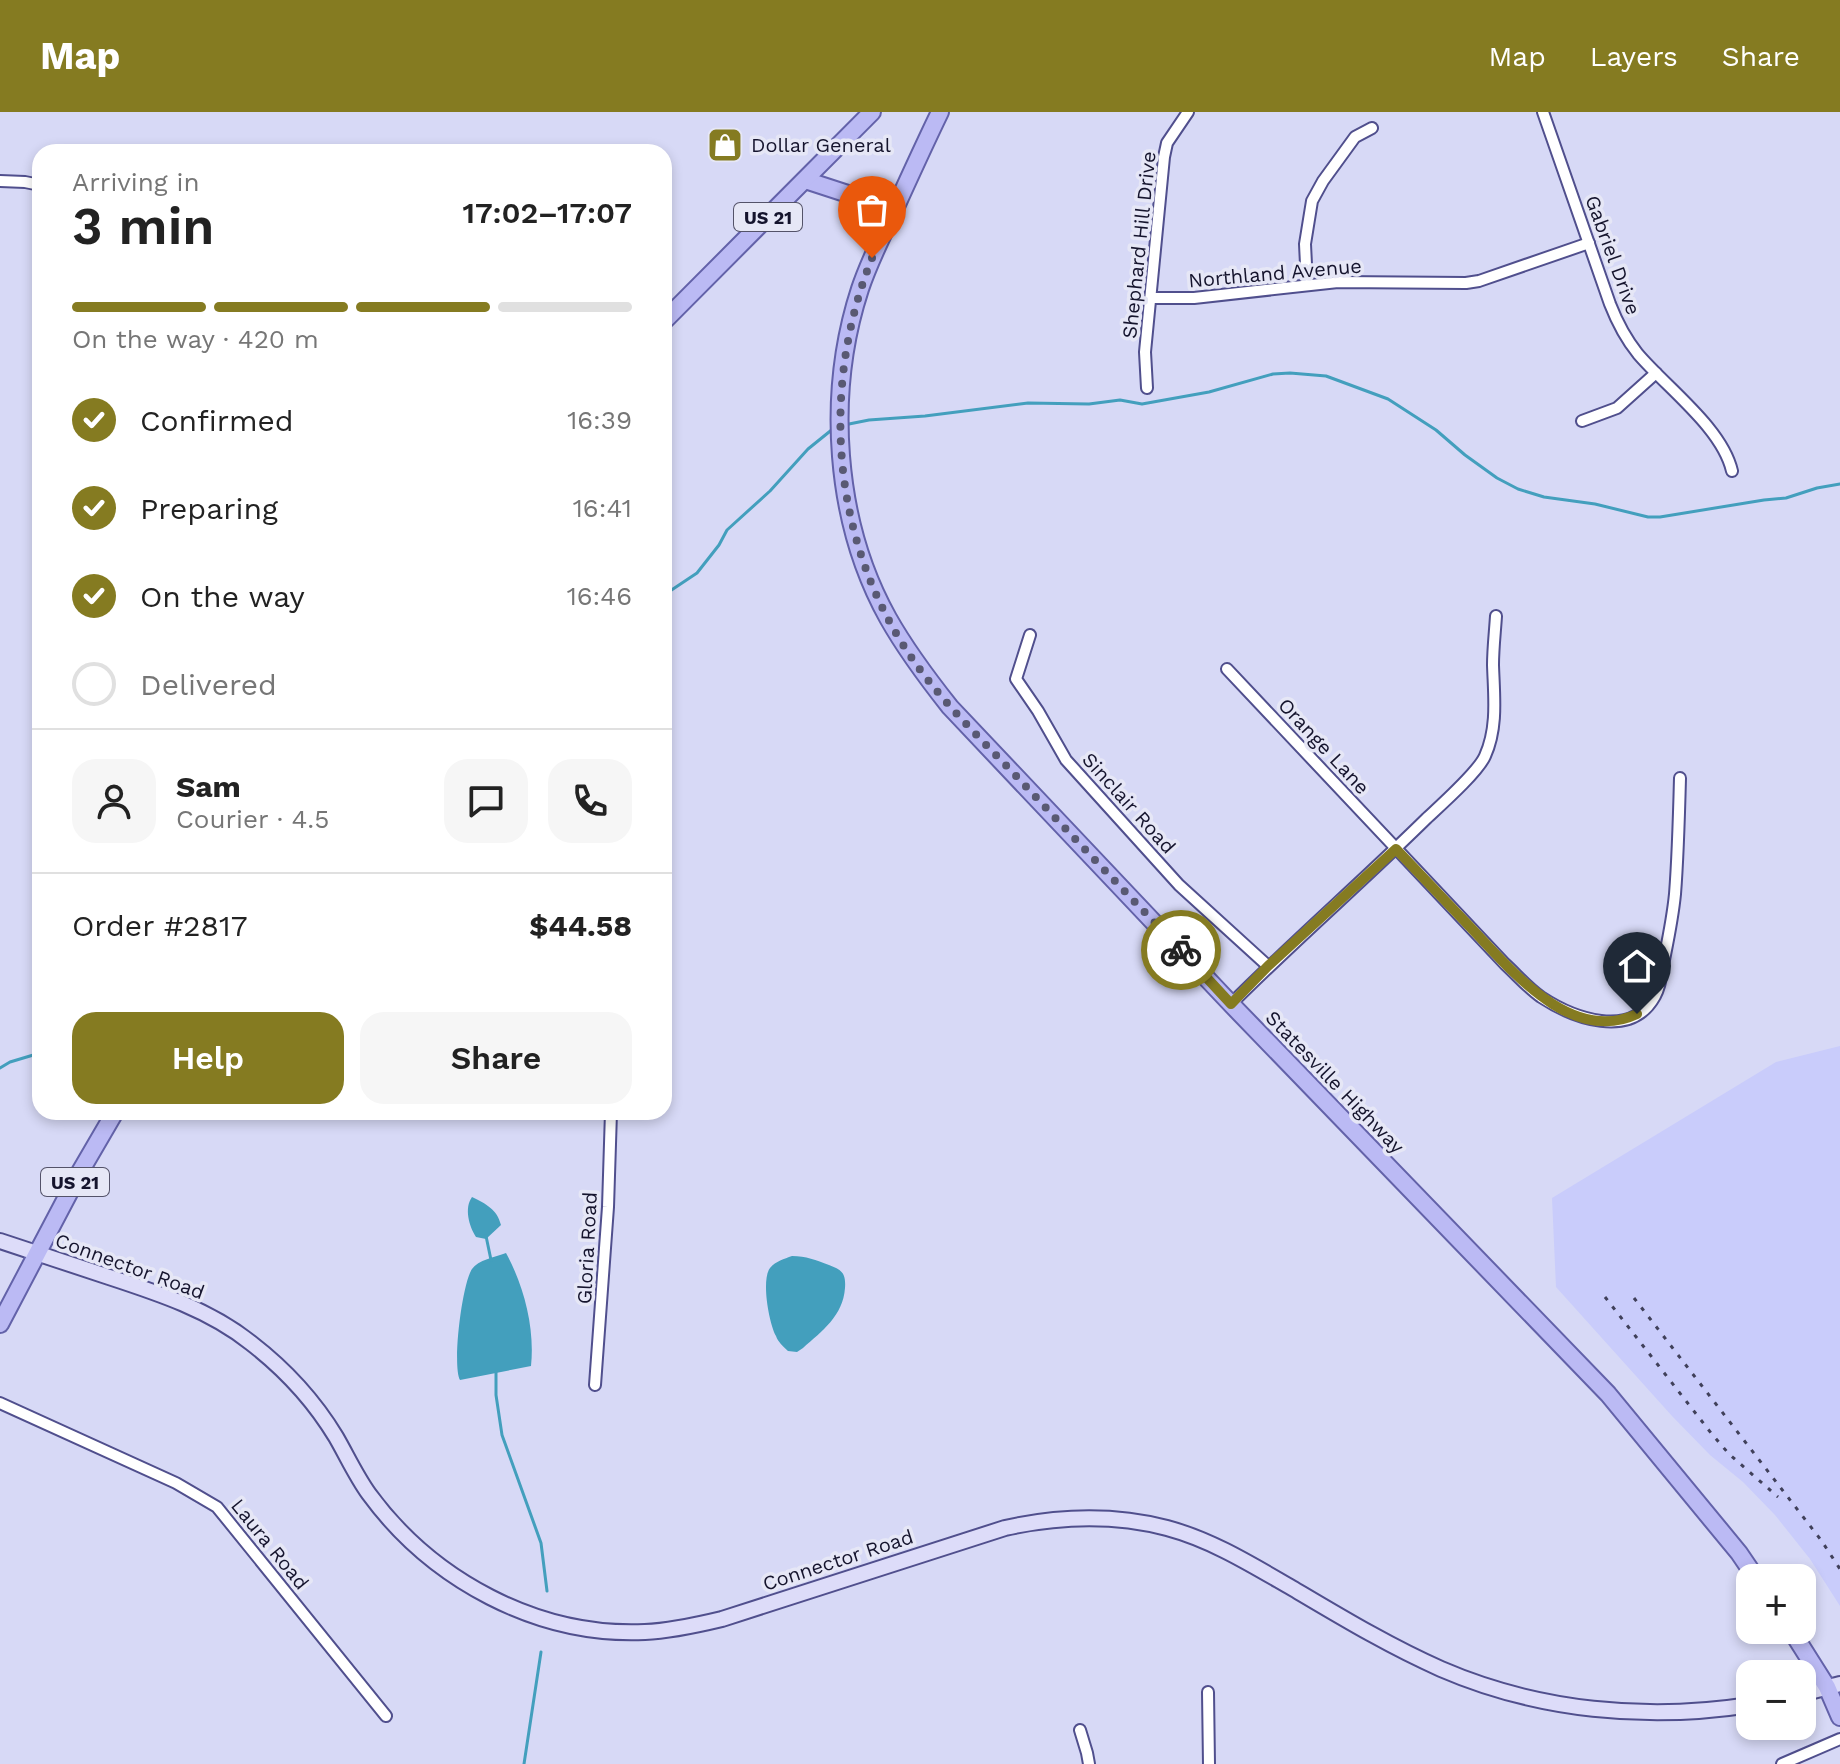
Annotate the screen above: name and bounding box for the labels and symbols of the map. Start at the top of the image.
shop icon: Dollar General [706,126,744,164]
place label: Dollar General [751,133,891,157]
street label: Shephard Hill Drive [1117,150,1161,340]
pin [838,176,906,258]
street label: Gabriel Drive [1580,192,1646,318]
road number: US 21 [734,203,802,231]
street label: Northland Avenue [1187,253,1363,293]
street label: Orange Lane [1273,693,1375,799]
street label: Sinclair Road [1077,748,1181,858]
courier [1141,910,1221,990]
pin [1603,932,1671,1014]
street label: Statesville Highway [1261,1006,1410,1159]
road number: US 21 [41,1168,109,1196]
street label: Gloria Road [572,1191,602,1305]
street label: Connector Road [52,1228,208,1304]
street label: Laura Road [226,1494,314,1594]
street label: Connector Road [760,1524,916,1596]

